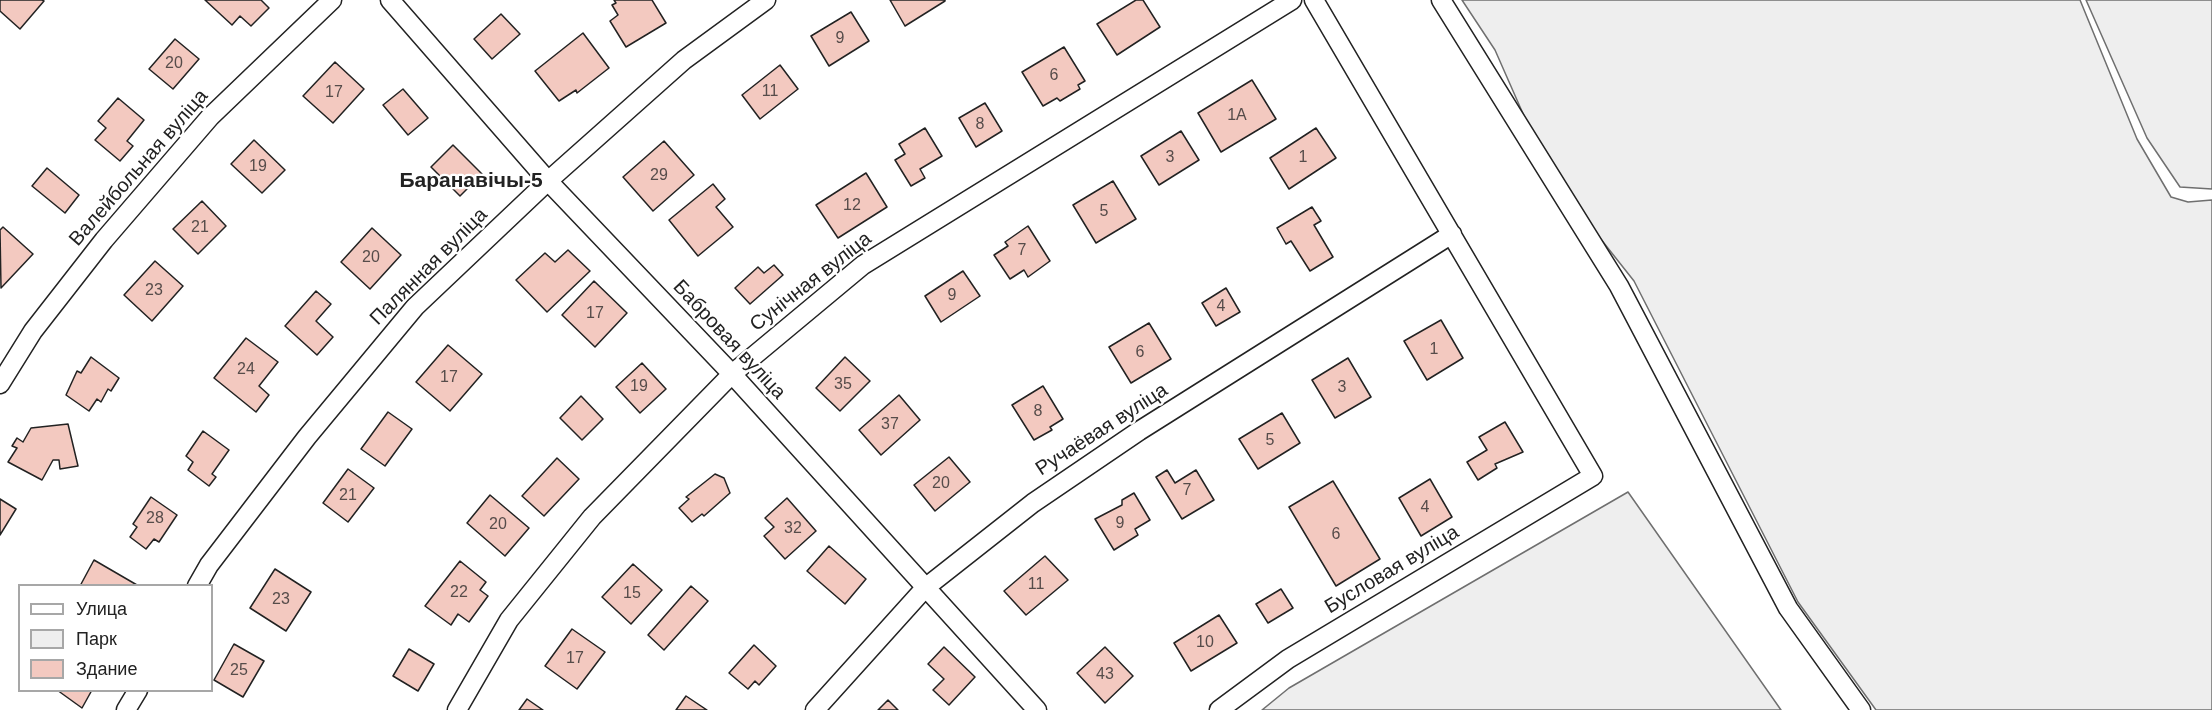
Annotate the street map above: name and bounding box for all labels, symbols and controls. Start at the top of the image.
house number: 9 [836,29,844,49]
house number: 20 [165,54,183,74]
house number: 6 [1050,66,1058,86]
house number: 11 [762,82,778,102]
house number: 17 [325,83,343,103]
street label: Валейбольная вуліца [64,85,214,251]
house number: 1А [1227,106,1247,126]
house number: 8 [976,115,984,135]
house number: 3 [1166,148,1174,168]
house number: 1 [1299,148,1307,168]
house number: 19 [249,157,267,177]
house number: 29 [650,166,668,186]
district label: Баранавічы-5 [399,168,543,194]
house number: 12 [843,196,861,216]
house number: 5 [1100,202,1108,222]
street label: Палянная вуліца [365,203,493,331]
house number: 21 [191,218,209,238]
street label: Сунічная вуліца [746,227,876,337]
house number: 7 [1018,241,1026,261]
house number: 20 [362,248,380,268]
street label: Бабровая вуліца [668,275,790,405]
house number: 23 [145,281,163,301]
house number: 9 [948,286,956,306]
house number: 4 [1217,297,1225,317]
house number: 17 [586,304,604,324]
house number: 1 [1430,340,1438,360]
house number: 6 [1136,343,1144,363]
house number: 24 [237,360,255,380]
house number: 17 [440,368,458,388]
house number: 35 [834,375,852,395]
house number: 19 [630,377,648,397]
street label: Ручаёвая вуліца [1032,378,1172,482]
house number: 3 [1338,378,1346,398]
house number: 8 [1034,402,1042,422]
house number: 37 [881,415,899,435]
house number: 5 [1266,431,1274,451]
house number: 20 [932,474,950,494]
house number: 7 [1183,481,1191,501]
house number: 21 [339,486,357,506]
house number: 4 [1421,498,1429,518]
house number: 28 [146,509,164,529]
house number: 9 [1116,514,1124,534]
house number: 20 [489,515,507,535]
house number: 32 [784,519,802,539]
street label: Бусловая вуліца [1321,521,1463,619]
house number: 6 [1332,525,1340,545]
house number: 11 [1028,575,1044,595]
house number: 22 [450,583,468,603]
legend [18,584,213,692]
house number: 15 [623,584,641,604]
house number: 23 [272,590,290,610]
text: Улица [76,599,127,619]
text: Парк [76,629,117,649]
house number: 10 [1196,633,1214,653]
house number: 17 [566,649,584,669]
text: Здание [76,659,137,679]
house number: 25 [230,661,248,681]
house number: 43 [1096,665,1114,685]

